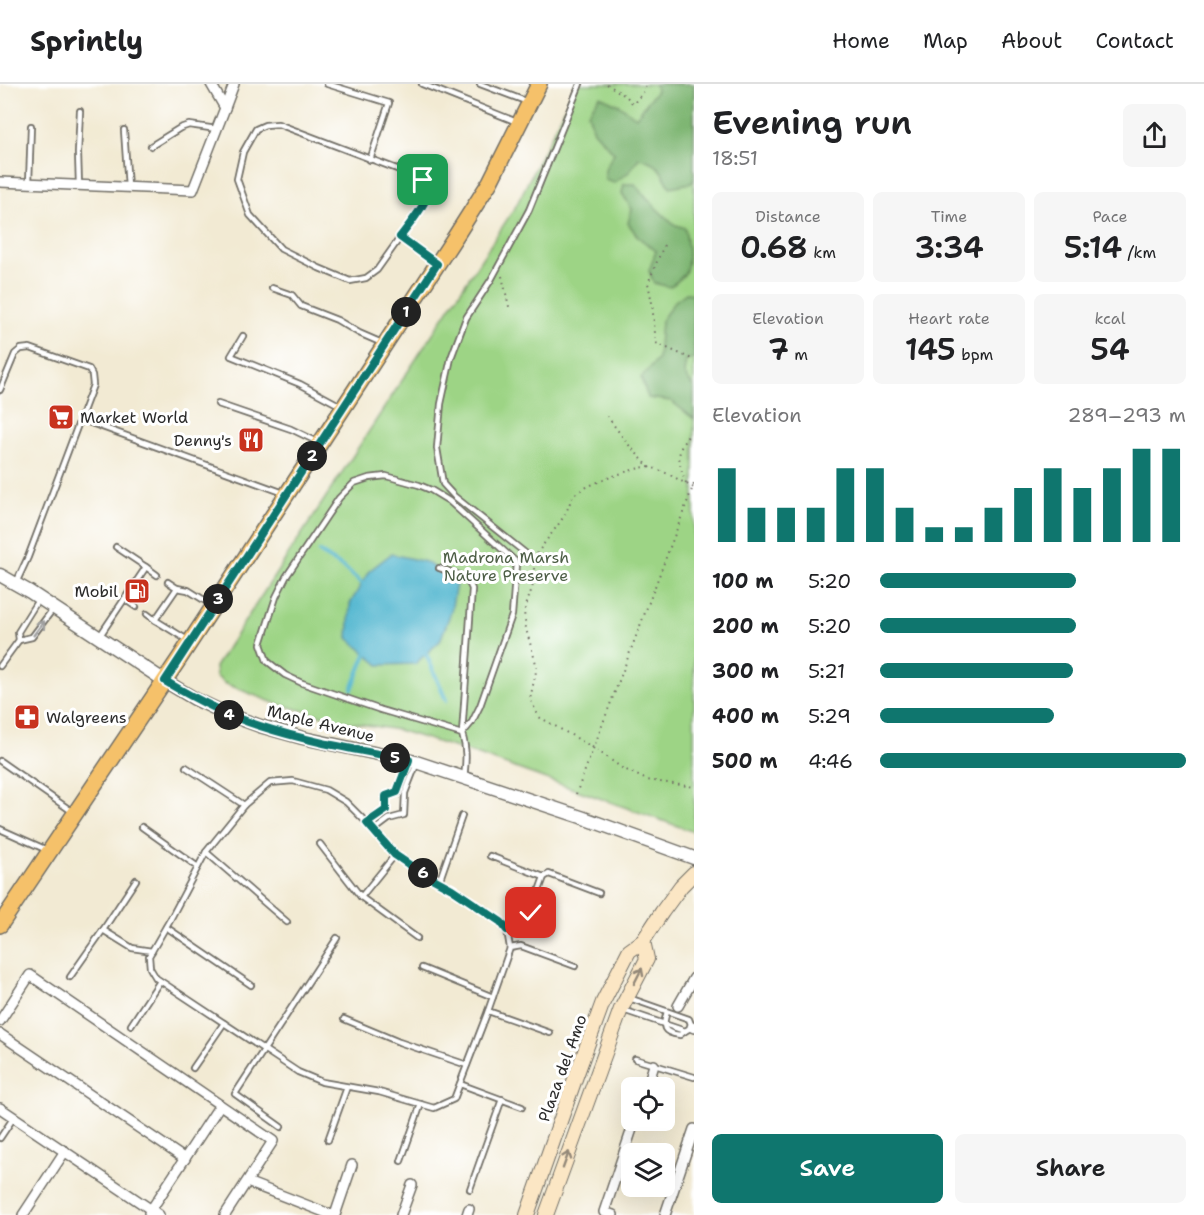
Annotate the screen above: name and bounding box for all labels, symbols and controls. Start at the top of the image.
text: Sprintly [30,22,143,60]
text: Home [832,27,890,55]
text: Map [923,27,968,55]
text: About [1001,27,1062,55]
text: Contact [1095,27,1174,55]
text: Evening run [712,100,912,145]
button: share [1123,104,1186,167]
text: 18:51 [712,145,758,171]
pin [397,154,448,205]
icon: arrive [406,163,439,196]
text: Distance [755,206,821,227]
text: Time [931,206,967,227]
text: Pace [1092,206,1128,227]
text: 0.68 [740,227,808,268]
text: 3:34 [914,227,984,268]
text: 5:14 [1064,227,1122,268]
text: km [808,242,836,263]
text: /km [1122,242,1156,263]
pin: 1 [391,297,421,327]
text: 1 [402,301,410,322]
text: Elevation [752,308,824,329]
text: Heart rate [908,308,990,329]
text: kcal [1094,308,1126,329]
text: 7 [768,329,789,370]
text: 145 [905,329,956,370]
text: 54 [1090,329,1130,370]
text: m [789,344,808,365]
text: bpm [956,344,993,365]
supermarket icon: Market World [46,402,76,432]
text: Elevation [712,402,802,428]
text: 289–293 m [1068,402,1186,428]
place label: Market World [80,407,188,428]
restaurant icon: Denny's [236,425,266,455]
place label: Denny's [174,430,232,451]
pin: 2 [297,441,327,471]
text: 2 [306,445,318,466]
park label: Madrona Marsh Nature Preserve [443,547,569,586]
text: 100 m [712,568,774,594]
text: 5:20 [808,568,851,594]
fuel station icon: Mobil [122,576,152,606]
place label: Mobil [75,581,118,602]
pin: 3 [203,584,233,614]
text: 3 [212,588,224,609]
text: 200 m [712,613,779,639]
text: 5:20 [808,613,851,639]
one-way arrow [33,621,46,637]
text: 300 m [712,658,779,684]
text: 5:21 [808,658,845,684]
pin: 4 [214,700,244,730]
street label: Maple Avenue [265,700,377,747]
pharmacy icon: Walgreens [12,702,42,732]
text: 400 m [712,703,779,729]
text: 5:29 [808,703,851,729]
text: 4 [223,704,235,725]
place label: Walgreens [46,707,127,728]
pin: 5 [380,743,410,773]
text: 5 [390,747,400,768]
text: 500 m [712,748,778,774]
text: 4:46 [808,748,853,774]
pin: 6 [408,858,438,888]
text: 6 [417,862,429,883]
pin [505,887,556,938]
icon: check [514,896,547,929]
one-way arrow [633,967,644,985]
street label: Plaza del Amo [533,1012,592,1125]
map controls [621,1077,675,1197]
button: locate [621,1077,675,1131]
button: Save [712,1134,943,1203]
button: Share [955,1134,1186,1203]
button: layers [621,1143,675,1197]
one-way arrow [561,1151,572,1170]

